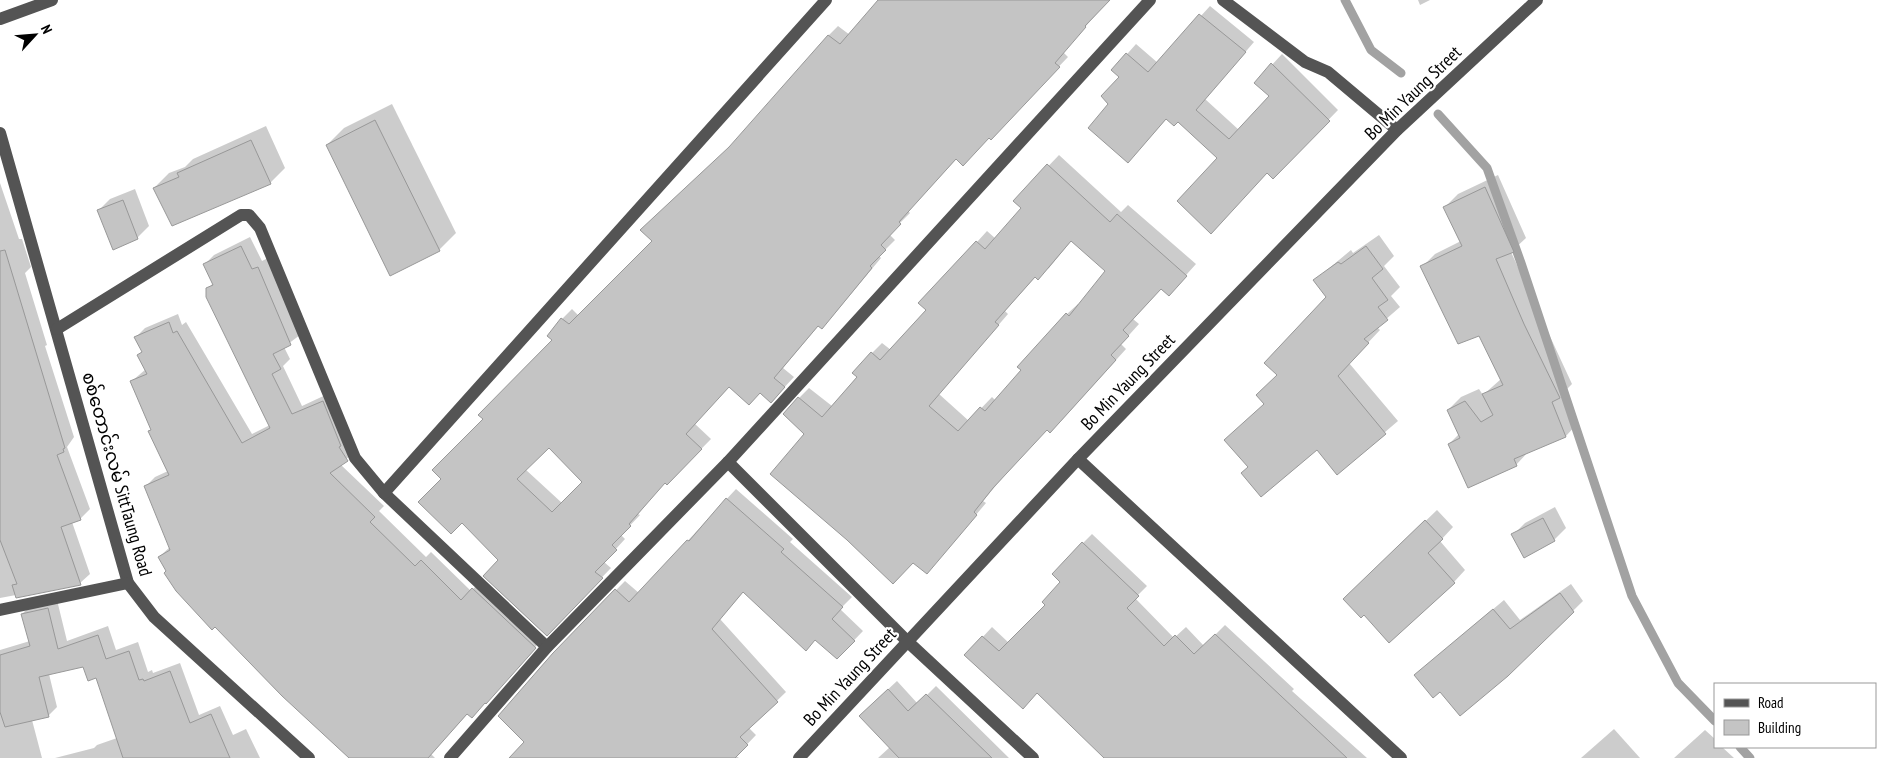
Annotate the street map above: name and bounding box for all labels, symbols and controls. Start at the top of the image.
north arrow [10,10,60,60]
text: N [37,22,56,37]
street label: Bo Min Yaung Street [1359,41,1466,145]
street label: Bo Min Yaung Street [1076,328,1180,435]
street label: စစ်တောင်းလမ် SittTaung Road [77,369,159,579]
street label: Bo Min Yaung Street [798,623,901,730]
legend [1714,683,1876,748]
text: Road [1758,693,1784,712]
text: Building [1758,718,1801,737]

